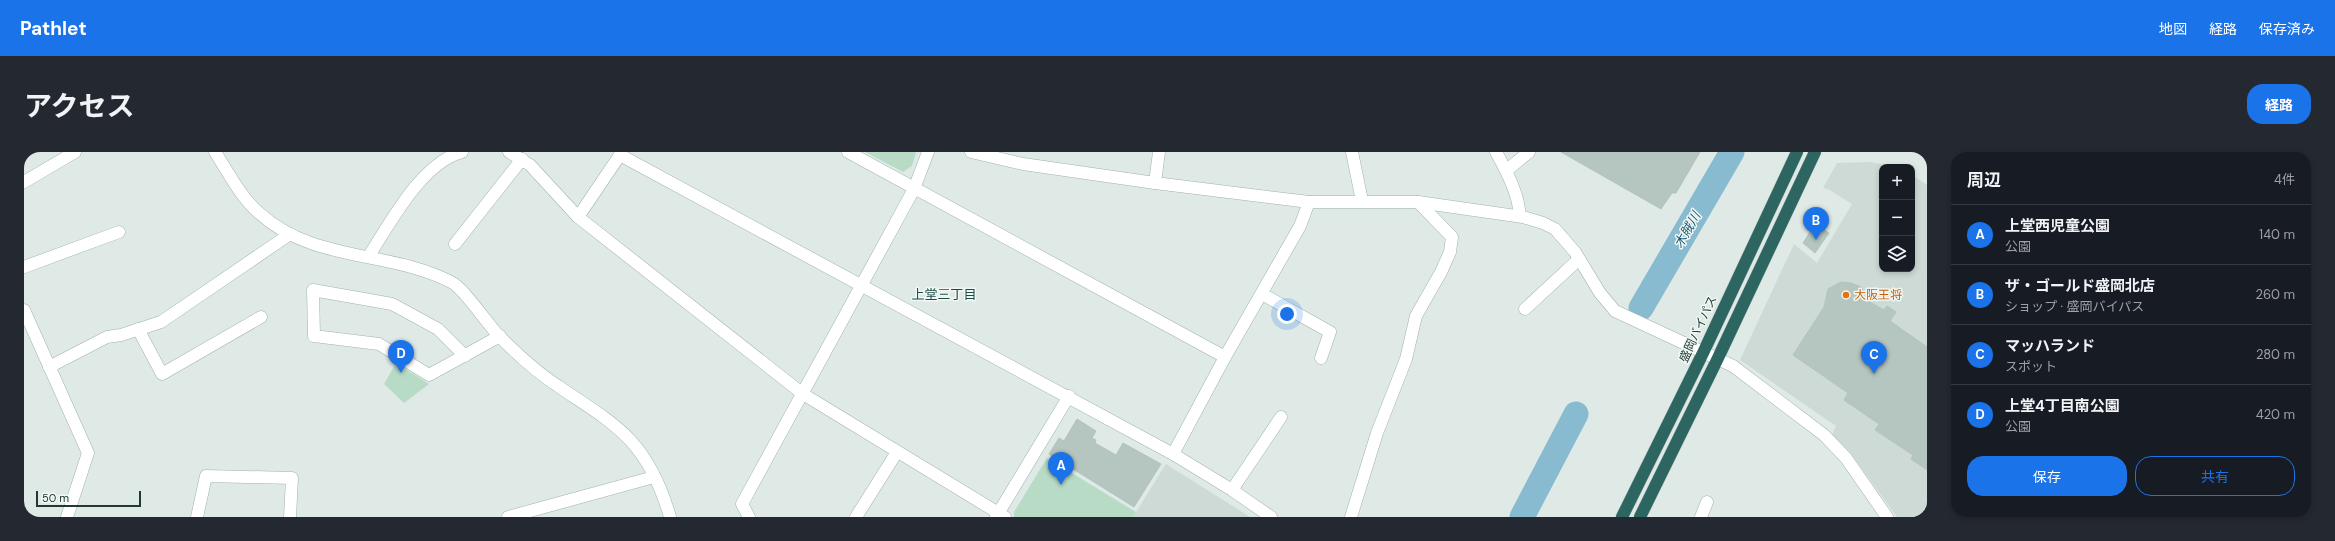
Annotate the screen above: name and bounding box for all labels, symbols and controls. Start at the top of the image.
text: Pathlet [20,16,87,41]
text: 地図 [2159,20,2187,38]
text: 経路 [2209,20,2237,38]
text: 保存済み [2259,20,2315,38]
button: 経路 [2247,84,2311,124]
text: アクセス [24,88,135,125]
map controls [1879,164,1915,272]
button: + [1879,164,1915,200]
text: 周辺 [1967,169,2001,191]
text: 4件 [2274,171,2295,188]
button: − [1879,200,1915,236]
water label: 木賊川 [1670,207,1705,251]
pin: B [1803,207,1829,240]
text: 上堂西児童公園 [2005,216,2110,236]
text: A [1975,226,1985,243]
text: 140 m [2259,226,2295,243]
button: layers [1879,236,1915,272]
text: 公園 [2005,238,2031,255]
text: ザ・ゴールド盛岡北店 [2005,276,2155,296]
district label: 上堂三丁目 [911,286,977,303]
text: B [1976,286,1984,303]
text: 260 m [2255,286,2295,303]
place label: 大阪王将 [1854,287,1902,303]
marker: 大阪王将 [1841,290,1851,300]
street label: 盛岡バイパス [1676,293,1720,365]
text: ショップ · 盛岡バイパス [2005,298,2144,315]
your location [1277,304,1297,324]
text: マッハランド [2005,336,2095,356]
pin: D [388,340,414,373]
pin: C [1861,341,1887,374]
text: C [1975,346,1985,363]
text: 280 m [2256,346,2295,363]
text: スポット [2005,358,2057,375]
text: 上堂4丁目南公園 [2005,396,2120,416]
text: D [1975,406,1985,423]
text: 420 m [2256,406,2295,423]
text: 公園 [2005,418,2031,435]
pin: A [1048,452,1074,485]
button: 保存 [1967,456,2127,496]
button: 共有 [2135,456,2295,496]
scale bar [36,489,141,508]
text: 50 m [42,491,69,505]

